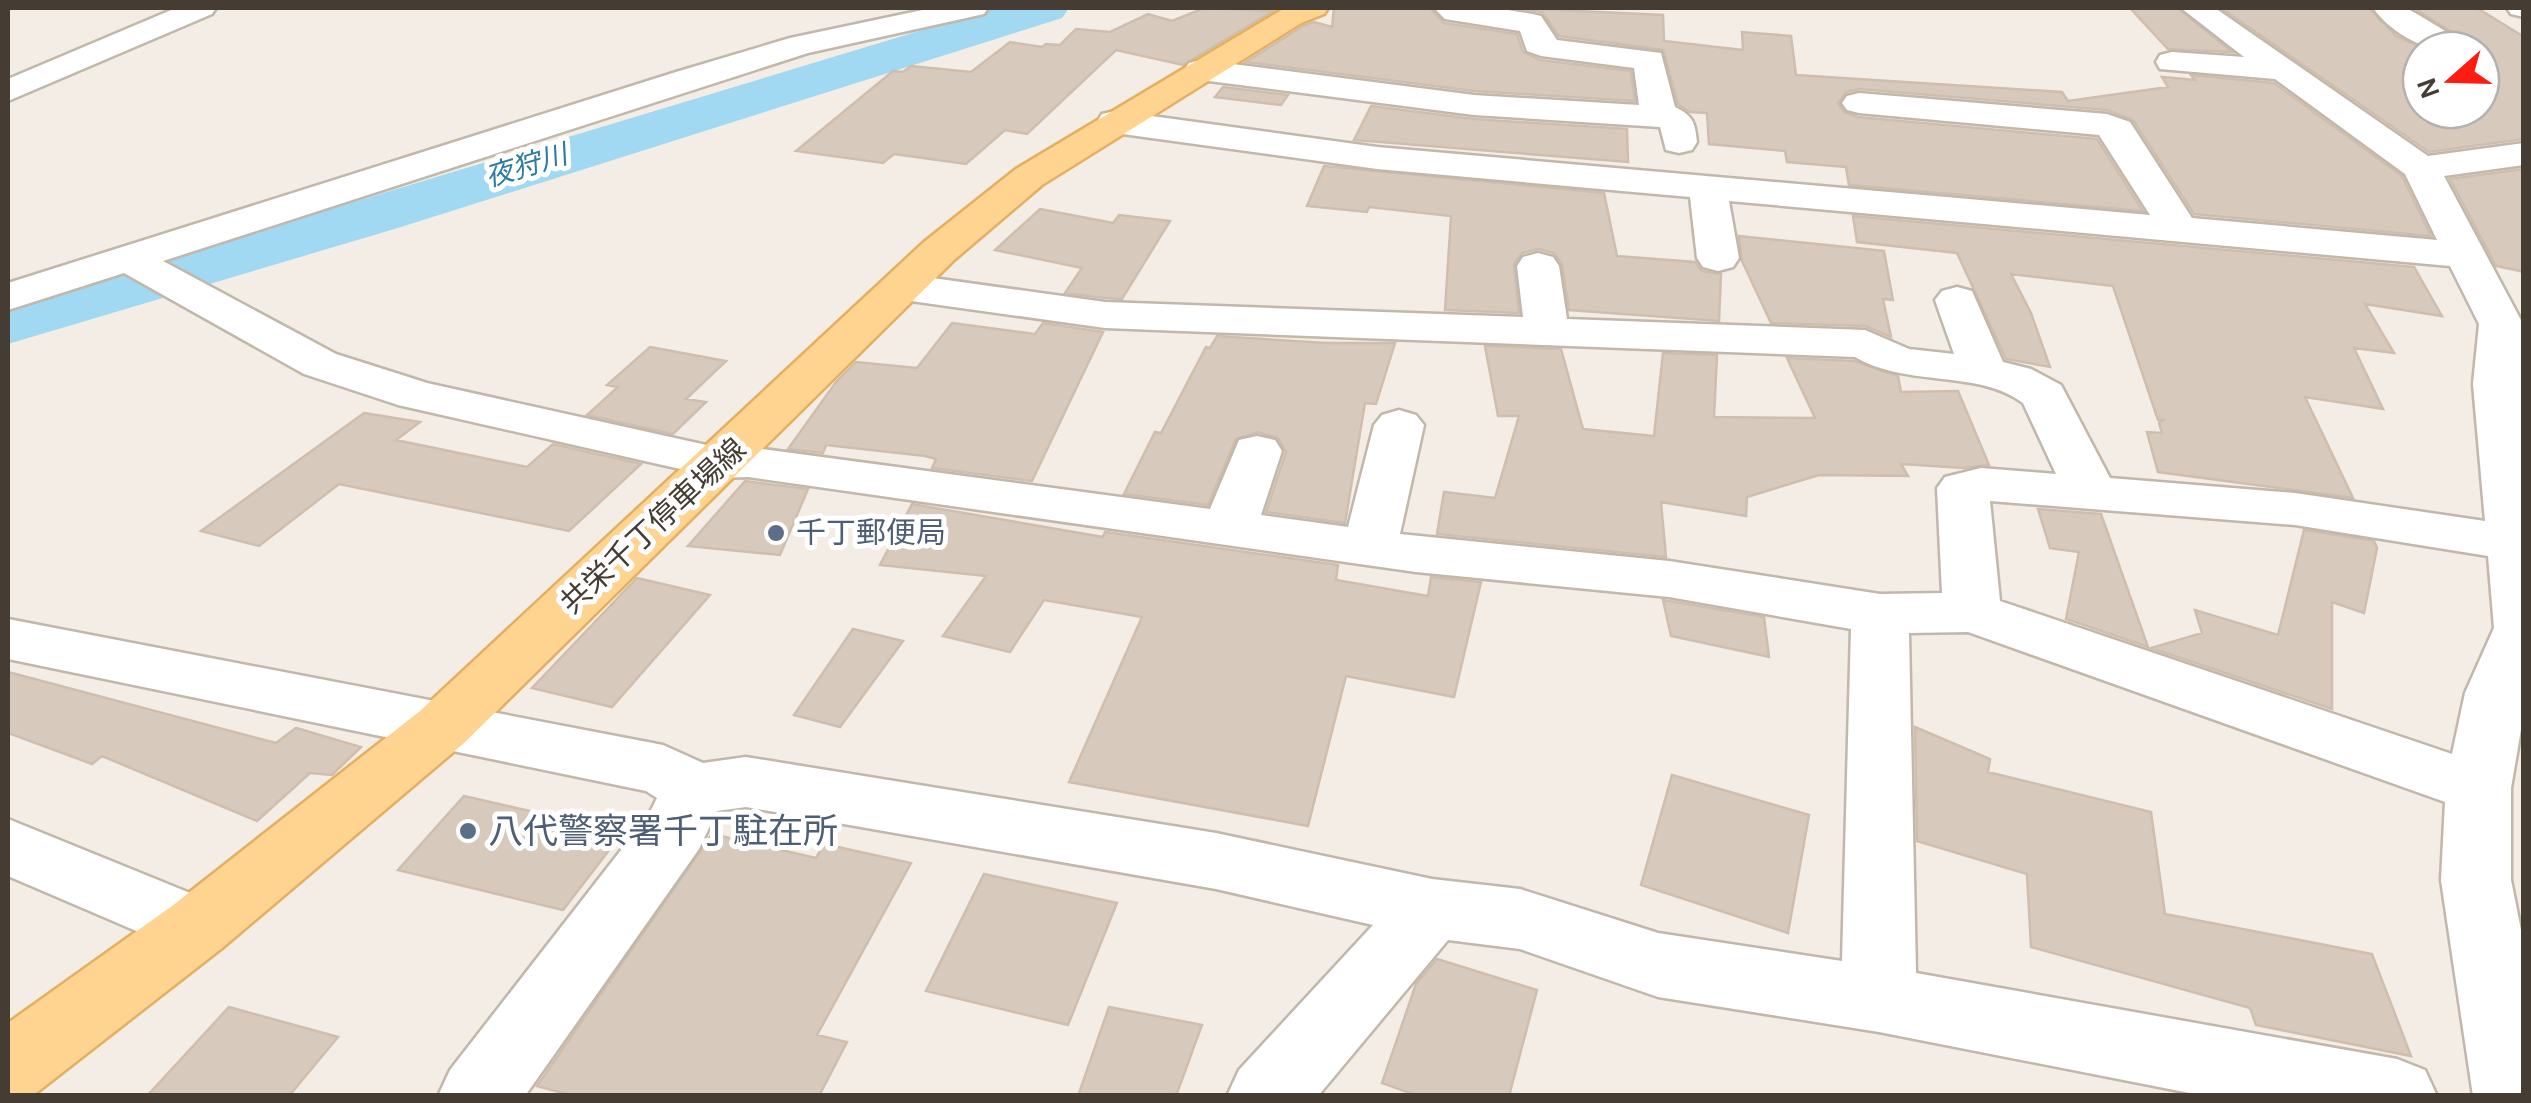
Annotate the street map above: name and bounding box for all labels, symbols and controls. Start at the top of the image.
north arrow [2401,30,2501,130]
text: N [2409,73,2447,103]
water label: 夜狩川 [481,137,574,194]
street label: 共栄千丁停車場線 [553,431,753,621]
place label: 千丁郵便局 [796,515,946,551]
marker: 千丁郵便局 [765,522,787,544]
place label: 八代警察署千丁駐在所 [488,811,838,852]
marker: 八代警察署千丁駐在所 [457,820,479,842]

